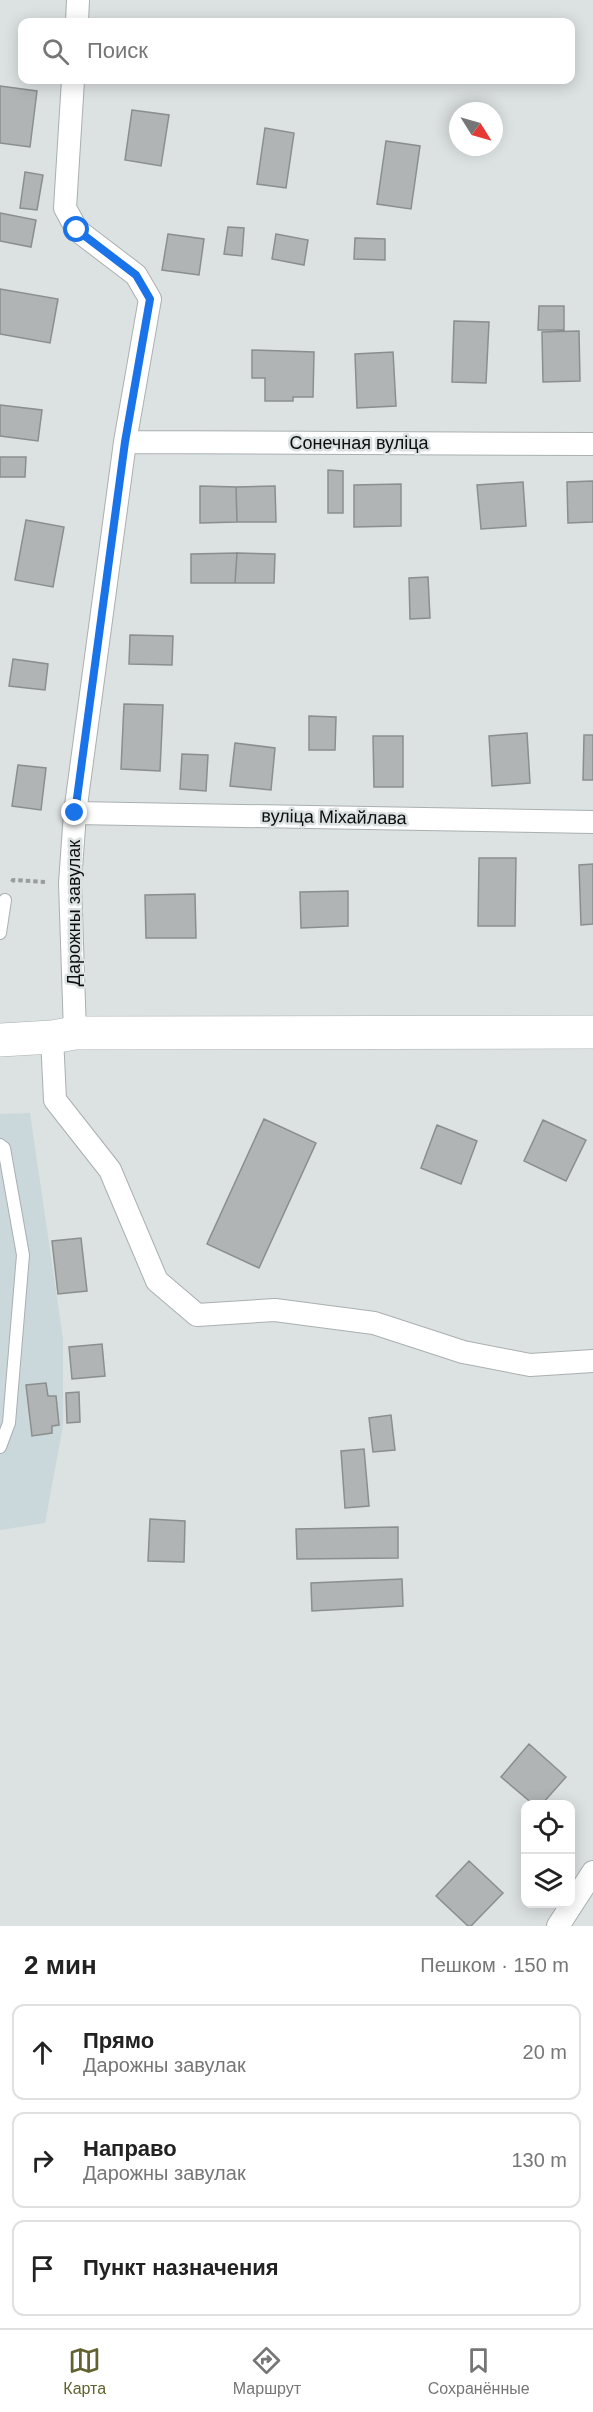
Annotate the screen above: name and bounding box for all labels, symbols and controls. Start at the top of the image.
search box [18,18,575,84]
icon: search [39,35,72,68]
text: Поиск [87,38,148,63]
north arrow [449,102,503,156]
route start [63,216,89,242]
street label: Сонечная вуліца [289,433,430,453]
route end [61,799,87,825]
street label: вуліца Міхайлава [261,806,408,828]
street label: Дарожны завулак [64,840,84,986]
map controls [521,1800,575,1908]
button: locate [521,1800,575,1854]
button: layers [521,1854,575,1908]
text: 2 мин [24,1950,97,1980]
text: Пешком · 150 m [420,1954,569,1976]
text: Прямо [83,2028,154,2053]
icon: ahead [26,2036,59,2069]
text: 20 m [523,2041,567,2063]
text: Дарожны завулак [83,2054,246,2076]
text: Направо [83,2136,177,2161]
icon: right [26,2144,59,2177]
text: 130 m [511,2149,567,2171]
text: Дарожны завулак [83,2162,246,2184]
icon: arrive [26,2252,59,2285]
text: Пункт назначения [83,2255,279,2280]
tab: Карта [63,2344,106,2398]
tab: Маршрут [233,2344,301,2398]
tab: Сохранённые [428,2344,530,2398]

